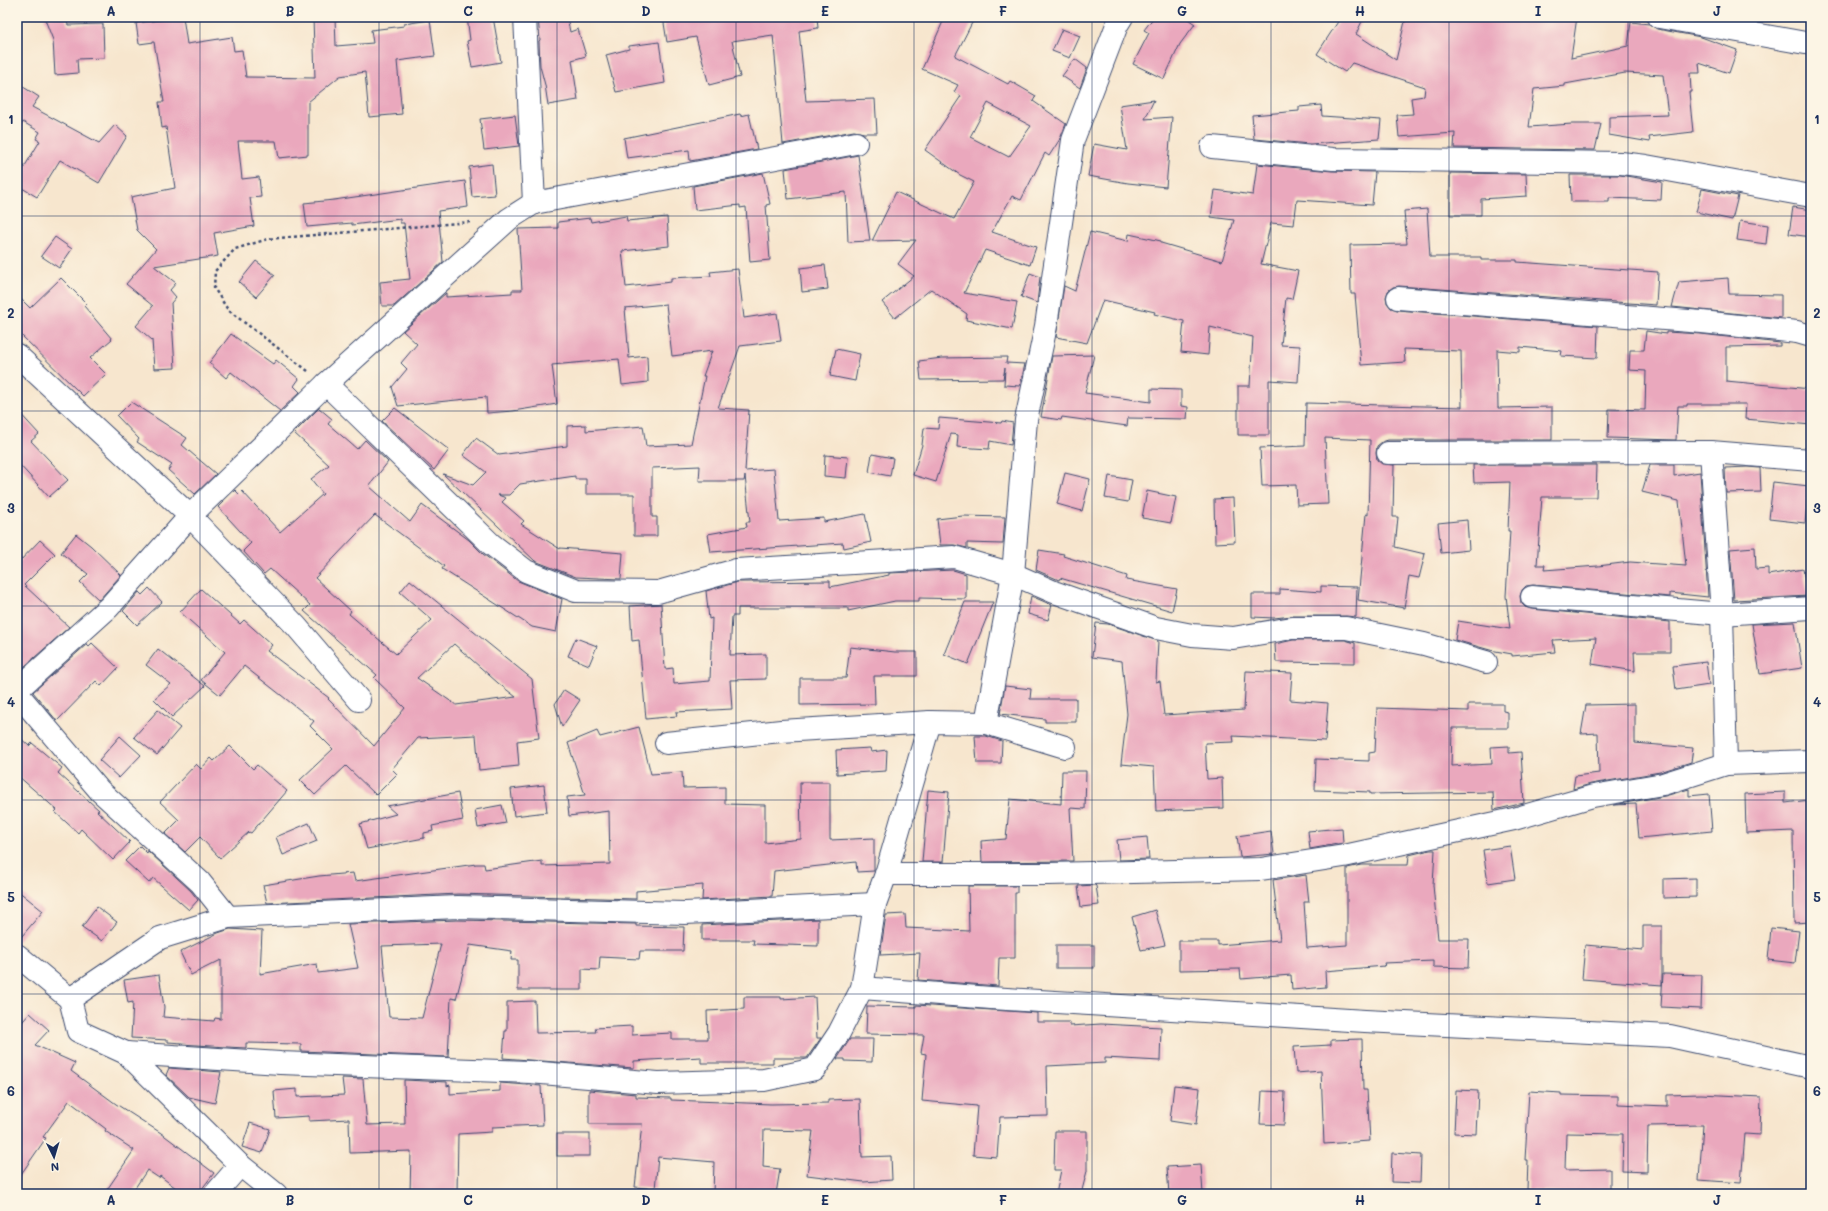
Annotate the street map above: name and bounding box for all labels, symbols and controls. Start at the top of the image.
text: A [106,2,116,19]
text: B [286,2,295,19]
text: C [463,2,473,19]
text: D [641,2,651,19]
text: E [821,2,829,19]
text: F [999,2,1007,19]
text: G [1177,2,1187,19]
text: H [1355,2,1365,19]
text: I [1535,2,1542,19]
text: J [1713,2,1721,19]
text: 1 [8,110,14,127]
text: 1 [1814,110,1820,127]
text: 2 [7,304,15,321]
text: 2 [1813,304,1821,321]
text: 3 [7,499,15,516]
text: 3 [1813,499,1821,516]
text: 4 [7,693,15,710]
text: 4 [1813,693,1821,710]
text: 5 [7,888,15,905]
text: 5 [1813,888,1821,905]
text: 6 [7,1082,15,1099]
text: 6 [1813,1082,1821,1099]
north arrow [34,1137,74,1177]
text: N [50,1160,60,1175]
text: A [106,1191,116,1208]
text: B [286,1191,295,1208]
text: C [463,1191,473,1208]
text: D [641,1191,651,1208]
text: E [821,1191,829,1208]
text: F [999,1191,1007,1208]
text: G [1177,1191,1187,1208]
text: H [1355,1191,1365,1208]
text: I [1535,1191,1542,1208]
text: J [1713,1191,1721,1208]

